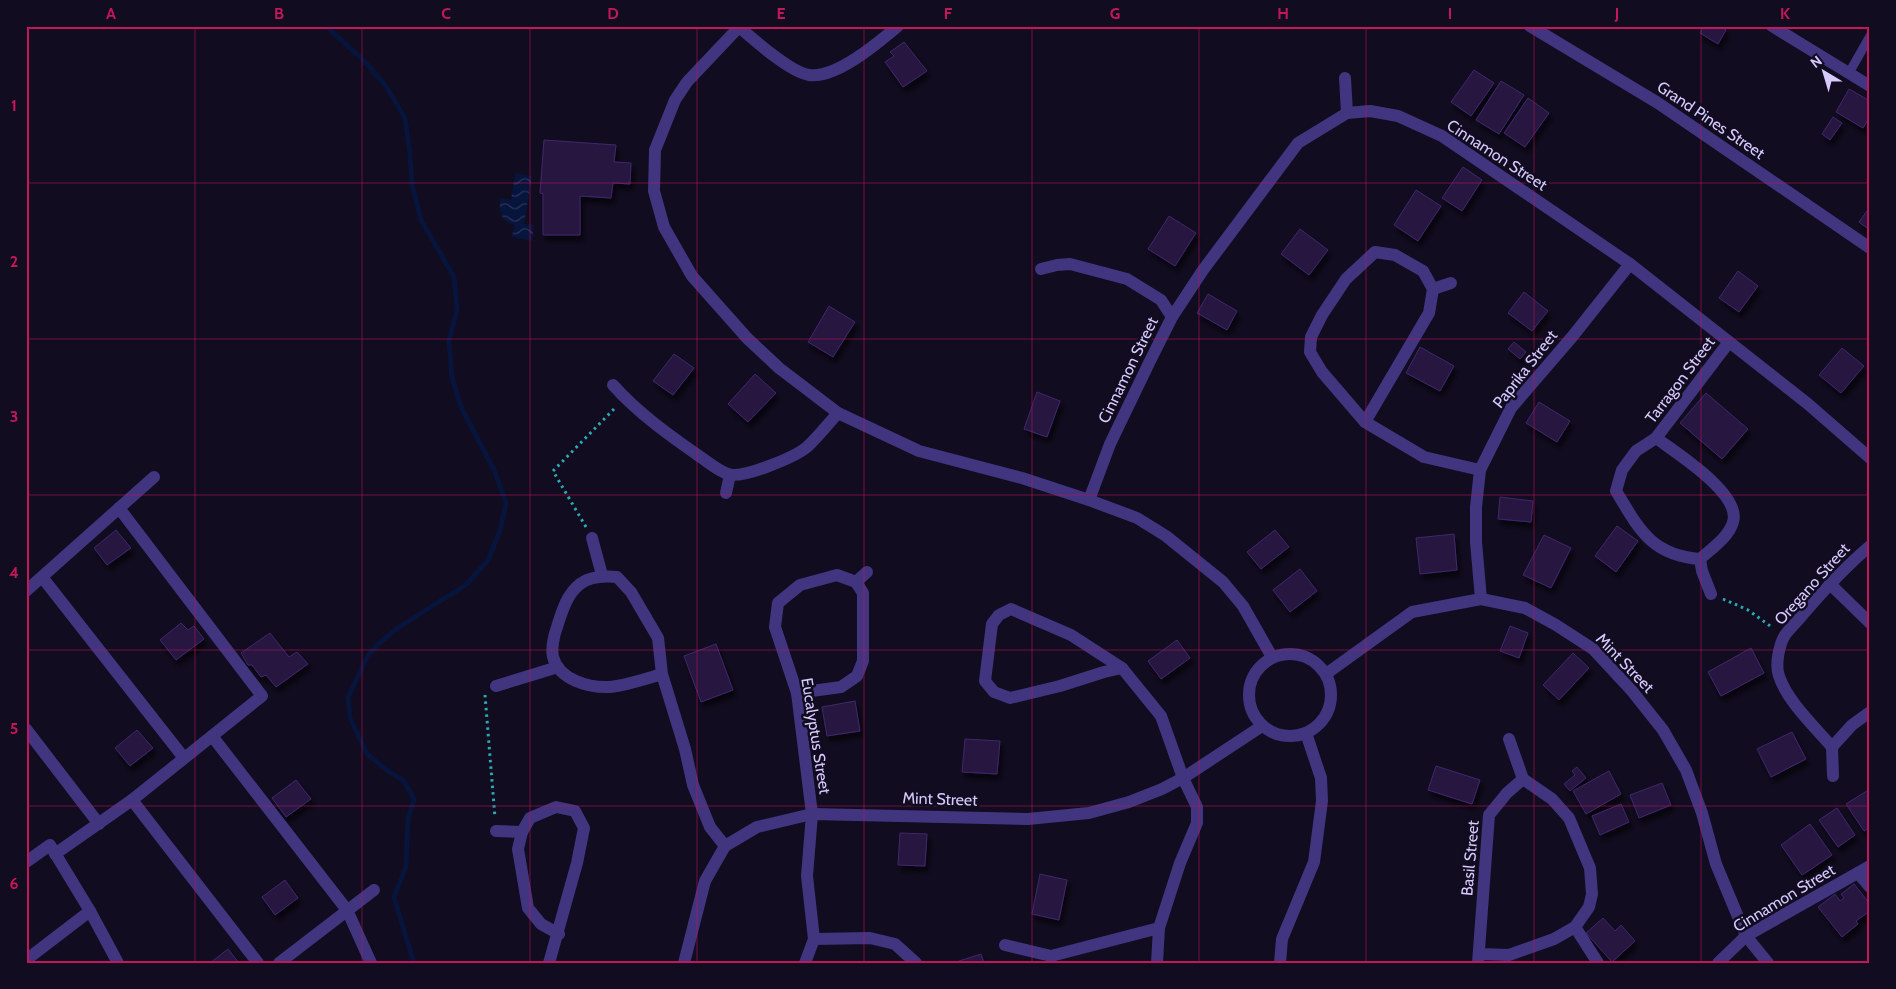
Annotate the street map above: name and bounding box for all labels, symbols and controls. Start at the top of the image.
text: A [106,4,116,23]
text: B [274,4,284,23]
text: C [441,4,451,23]
text: D [607,4,619,23]
text: E [776,4,786,23]
text: F [944,4,953,23]
text: G [1110,4,1120,23]
text: H [1277,4,1289,23]
text: I [1448,4,1452,23]
text: J [1614,4,1619,23]
text: K [1780,4,1790,23]
north arrow [1798,48,1848,98]
text: N [1807,52,1825,72]
street label: Grand Pines Street [1654,77,1769,163]
text: 1 [11,96,17,115]
street label: Cinnamon Street [1443,115,1551,195]
text: 2 [10,252,18,271]
street label: Cinnamon Street [1094,313,1162,426]
street label: Paprika Street [1489,326,1562,412]
street label: Tarragon Street [1641,333,1719,427]
text: 3 [10,407,18,426]
street label: Oregano Street [1770,539,1854,629]
text: 4 [9,563,19,582]
street label: Mint Street [1592,629,1658,697]
street label: Eucalyptus Street [797,676,835,796]
text: 5 [10,719,18,738]
street label: Mint Street [902,788,978,810]
street label: Basil Street [1457,819,1483,897]
street label: Cinnamon Street [1729,860,1839,936]
text: 6 [10,874,19,893]

